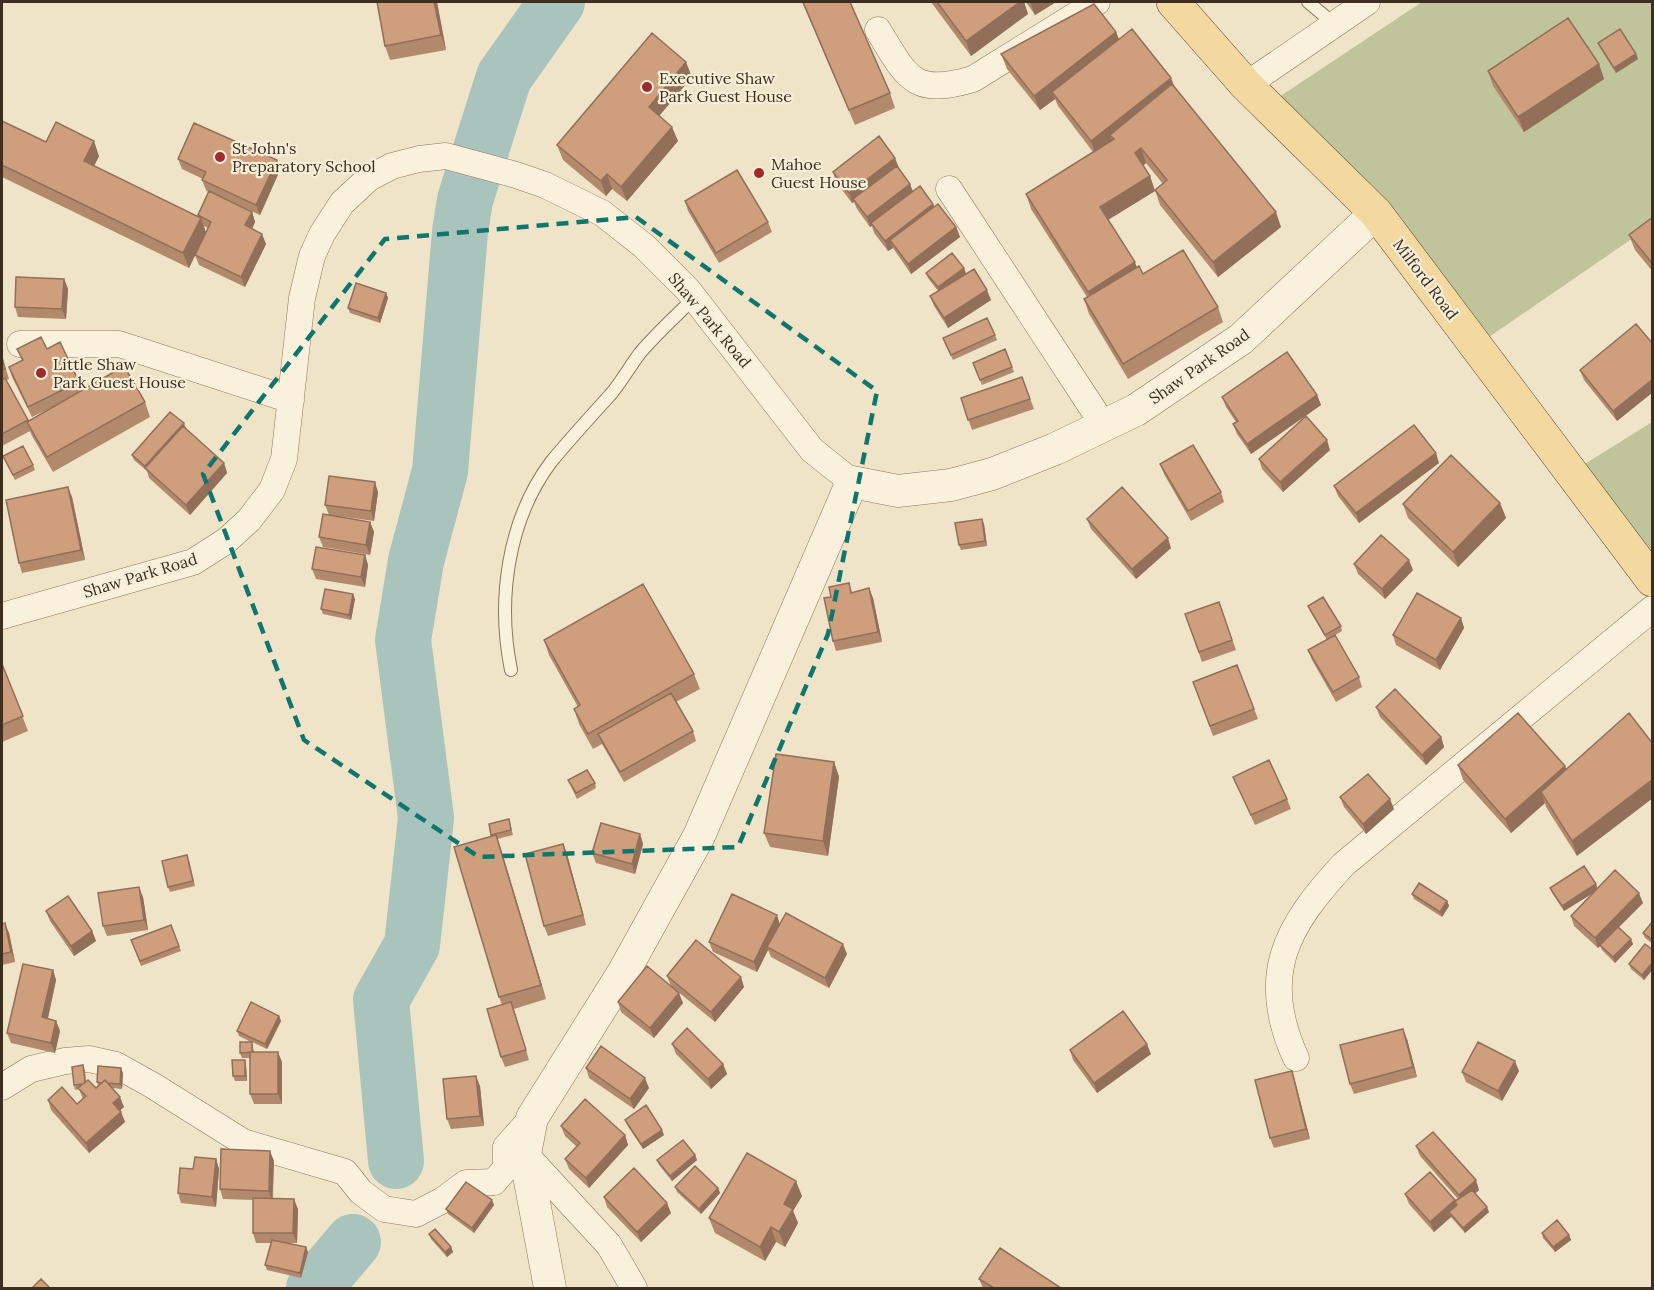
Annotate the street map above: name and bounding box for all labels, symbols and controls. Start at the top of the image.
place label: Executive Shaw Park Guest House [659,68,792,106]
marker: Executive Shaw Park Guest House [640,80,654,94]
place label: St John's Preparatory School [232,138,376,176]
marker: St John's Preparatory School [213,150,227,164]
place label: Mahoe Guest House [771,154,867,192]
marker: Mahoe Guest House [752,166,766,180]
street label: Milford Road [1389,235,1463,324]
street label: Shaw Park Road [664,268,756,372]
street label: Shaw Park Road [1145,324,1254,408]
place label: Little Shaw Park Guest House [53,354,186,392]
marker: Little Shaw Park Guest House [34,366,48,380]
street label: Shaw Park Road [80,548,200,602]

